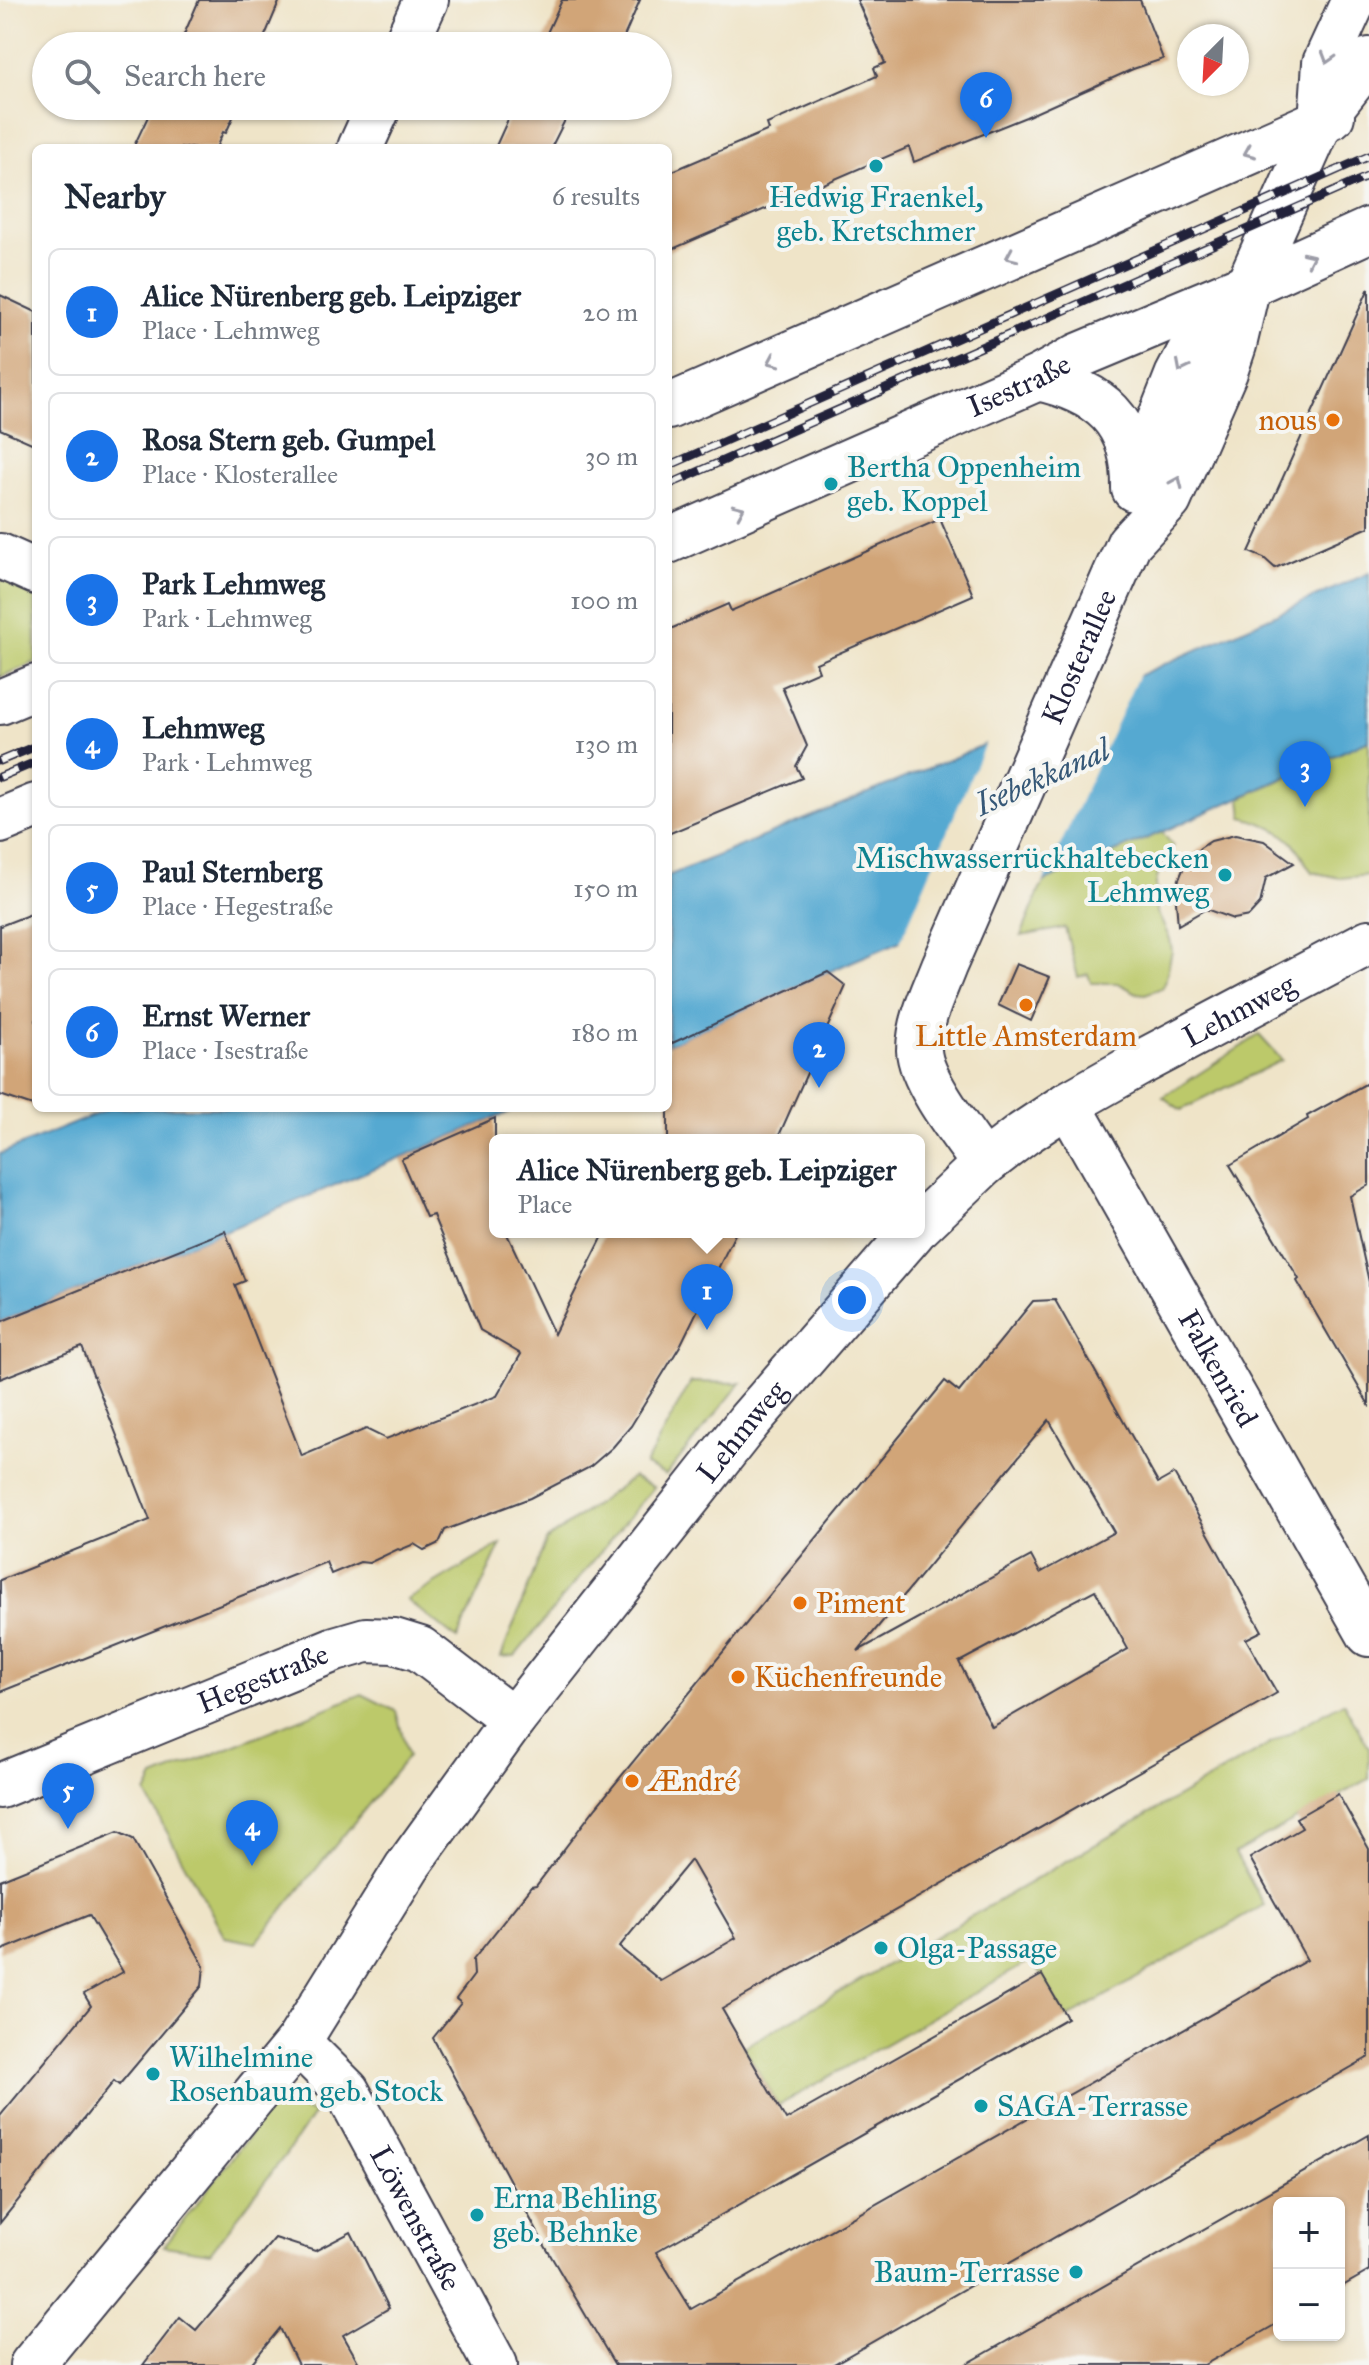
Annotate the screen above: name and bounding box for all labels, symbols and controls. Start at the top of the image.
north arrow [1177,24,1249,96]
search box [32,32,672,120]
one-way arrow [1322,50,1338,64]
icon: search [60,54,104,98]
text: Search here [124,58,266,94]
pin: 6 [960,72,1012,138]
one-way arrow [1243,142,1257,158]
marker: Hedwig Fraenkel, geb. Kretschmer [867,157,885,175]
text: Nearby [64,176,166,217]
place label: Hedwig Fraenkel, geb. Kretschmer [768,179,984,249]
text: 6 results [552,180,640,212]
one-way arrow [1005,246,1019,262]
one-way arrow [1300,251,1315,267]
text: Alice Nürenberg geb. Leipziger [142,278,521,314]
text: 1 [87,296,97,328]
text: 20 m [583,296,638,328]
text: Place · Lehmweg [142,314,319,346]
street label: Isestraße [962,346,1077,425]
one-way arrow [767,351,781,367]
one-way arrow [1176,358,1192,373]
place label: nous [1258,402,1317,438]
marker: nous [1324,411,1342,429]
text: Rosa Stern geb. Gumpel [142,422,435,458]
text: 2 [86,440,98,472]
text: 30 m [585,440,638,472]
place label: Bertha Oppenheim geb. Koppel [847,449,1081,519]
text: Place · Klosterallee [142,458,338,490]
marker: Bertha Oppenheim geb. Koppel [822,475,840,493]
one-way arrow [1167,475,1183,490]
one-way arrow [731,503,746,519]
text: Park Lehmweg [142,566,325,602]
text: 3 [87,584,97,616]
text: 100 m [570,584,638,616]
street label: Klosterallee [1034,584,1124,730]
text: Park · Lehmweg [142,602,312,634]
text: Lehmweg [142,710,264,746]
text: 4 [85,728,99,760]
text: 130 m [575,728,638,760]
water label: Isebekkanal [968,729,1118,825]
pin: 3 [1279,741,1331,807]
text: Park · Lehmweg [142,746,312,778]
place label: Mischwasserrückhaltebecken Lehmweg [855,840,1210,910]
text: Paul Sternberg [142,854,322,890]
marker: Mischwasserrückhaltebecken Lehmweg [1216,866,1234,884]
text: 5 [86,872,98,904]
text: 150 m [573,872,638,904]
text: Place · Hegestraße [142,890,333,922]
street label: Lehmweg [1177,966,1302,1055]
marker: Little Amsterdam [1017,996,1035,1014]
text: Ernst Werner [142,998,310,1034]
text: 6 [85,1016,99,1048]
text: 180 m [571,1016,638,1048]
place label: Little Amsterdam [915,1018,1137,1054]
pin: 2 [793,1022,845,1088]
text: Place · Isestraße [142,1034,309,1066]
popup [489,1134,925,1238]
text: Alice Nürenberg geb. Leipziger [518,1152,896,1188]
text: Place [518,1188,572,1220]
pin: 1 [681,1264,733,1330]
your location [832,1280,872,1320]
street label: Falkenried [1171,1303,1266,1433]
street label: Lehmweg [689,1372,795,1490]
place label: Piment [816,1585,906,1621]
marker: Piment [791,1594,809,1612]
street label: Hegestraße [192,1636,334,1721]
place label: Küchenfreunde [754,1659,942,1695]
marker: Küchenfreunde [729,1668,747,1686]
pin: 5 [42,1763,94,1829]
place label: Ændré [647,1763,737,1799]
marker: Ændré [623,1772,641,1790]
pin: 4 [226,1800,278,1866]
place label: Olga-Passage [897,1930,1057,1966]
marker: Olga-Passage [872,1939,890,1957]
place label: Wilhelmine Rosenbaum geb. Stock [169,2039,443,2109]
marker: Wilhelmine Rosenbaum geb. Stock [144,2065,162,2083]
place label: SAGA-Terrasse [997,2088,1188,2124]
marker: SAGA-Terrasse [972,2097,990,2115]
street label: Löwenstraße [362,2140,469,2297]
place label: Erna Behling geb. Behnke [493,2180,658,2250]
map controls [1273,2197,1345,2341]
button: + [1273,2197,1345,2269]
marker: Erna Behling geb. Behnke [468,2206,486,2224]
place label: Baum-Terrasse [874,2254,1060,2290]
marker: Baum-Terrasse [1067,2263,1085,2281]
button: − [1273,2269,1345,2341]

